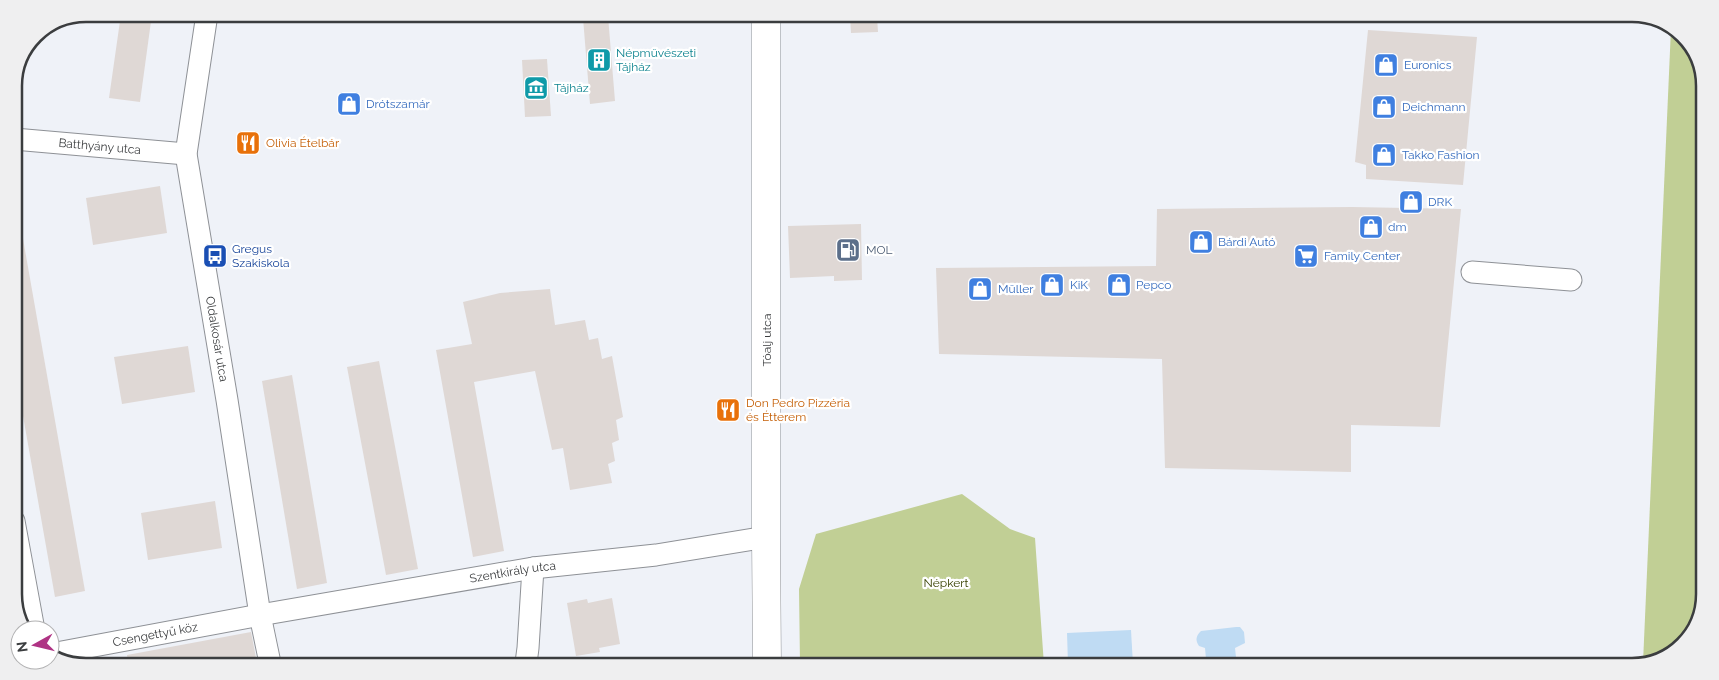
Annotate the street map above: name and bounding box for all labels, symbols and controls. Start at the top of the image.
place label: Népművészeti Tájház [616,46,696,74]
building icon: Népművészeti Tájház [586,47,612,73]
shop icon: Euronics [1373,52,1399,78]
place label: Euronics [1404,58,1452,72]
museum icon: Tájház [523,75,549,101]
place label: Tájház [554,81,589,95]
shop icon: Drótszamár [336,91,362,117]
shop icon: Deichmann [1371,94,1397,120]
place label: Drótszamár [366,97,430,111]
place label: Deichmann [1402,100,1465,114]
restaurant icon: Olivia Ételbár [235,130,261,156]
street label: Batthyány utca [58,136,141,157]
place label: Olivia Ételbár [266,136,340,150]
shop icon: Takko Fashion [1371,142,1397,168]
place label: Takko Fashion [1402,148,1480,162]
shop icon: DRK [1398,189,1424,215]
place label: DRK [1428,195,1452,209]
shop icon: dm [1358,214,1384,240]
place label: dm [1388,220,1407,234]
shop icon: Bárdi Autó [1188,229,1214,255]
place label: Bárdi Autó [1218,235,1276,249]
fuel station icon: MOL [835,237,861,263]
place label: Gregus Szakiskola [232,242,289,270]
bus stop icon: Gregus Szakiskola [202,243,228,269]
place label: MOL [866,243,893,257]
supermarket icon: Family Center [1293,243,1319,269]
place label: Family Center [1324,249,1401,263]
shop icon: KiK [1039,272,1065,298]
shop icon: Pepco [1106,272,1132,298]
shop icon: Müller [967,276,993,302]
place label: KiK [1070,278,1088,292]
place label: Pepco [1136,278,1171,292]
place label: Müller [998,282,1034,296]
street label: Oldalkosár utca [203,295,231,383]
street label: Tóalj utca [760,314,774,366]
place label: Don Pedro Pizzéria és Étterem [746,396,850,424]
restaurant icon: Don Pedro Pizzéria és Étterem [715,397,741,423]
street label: Szentkirály utca [468,559,557,586]
park label: Népkert [924,576,968,590]
north arrow [10,620,60,670]
street label: Csengettyű köz [112,620,199,649]
text: N [13,640,31,653]

